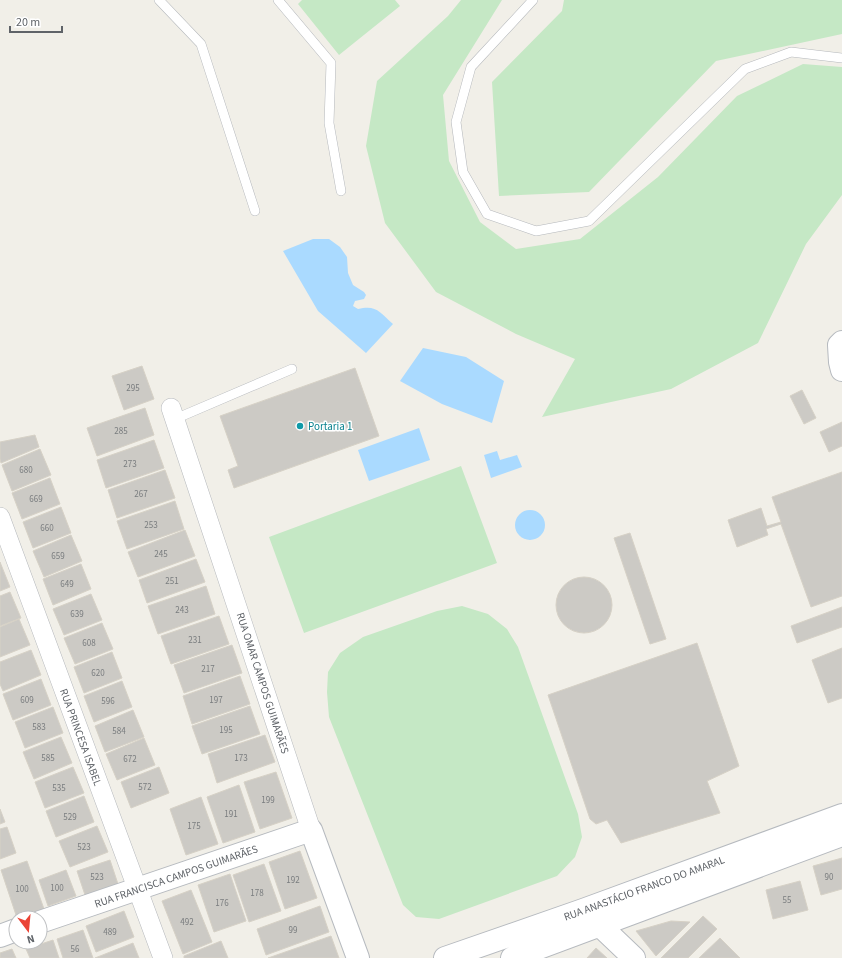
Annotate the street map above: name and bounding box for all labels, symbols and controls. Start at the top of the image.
scale bar [10,8,62,34]
text: 20 m [16,14,40,31]
house number: 295 [126,382,140,395]
place label: Portaria 1 [308,419,353,434]
marker: Portaria 1 [295,421,305,431]
house number: 285 [114,425,128,438]
house number: 273 [123,458,137,471]
house number: 680 [19,464,33,477]
house number: 267 [134,488,148,501]
house number: 669 [29,493,43,506]
house number: 253 [144,519,158,532]
house number: 660 [40,522,54,535]
house number: 245 [154,548,168,561]
house number: 659 [51,550,65,563]
house number: 251 [165,575,179,588]
house number: 649 [60,578,74,591]
house number: 243 [175,604,189,617]
house number: 639 [70,608,84,621]
street label: RUA OMAR CAMPOS GUIMARÃES [233,611,292,756]
house number: 231 [188,634,202,647]
house number: 608 [82,637,96,650]
house number: 217 [201,663,215,676]
house number: 620 [91,667,105,680]
street label: RUA PRINCESA ISABEL [56,687,105,788]
house number: 609 [20,694,34,707]
house number: 197 [209,694,223,707]
house number: 596 [101,695,115,708]
house number: 583 [32,721,46,734]
house number: 195 [219,724,233,737]
house number: 584 [112,725,126,738]
house number: 585 [41,752,55,765]
house number: 173 [234,752,248,765]
house number: 672 [123,753,137,766]
house number: 572 [138,781,152,794]
house number: 535 [52,782,66,795]
house number: 199 [261,794,275,807]
house number: 191 [224,808,238,821]
house number: 529 [63,811,77,824]
house number: 175 [187,820,201,833]
house number: 523 [77,841,91,854]
street label: RUA FRANCISCA CAMPOS GUIMARÃES [92,841,260,912]
street label: RUA ANASTÁCIO FRANCO DO AMARAL [562,852,727,925]
house number: 523 [90,871,104,884]
house number: 90 [825,871,834,884]
house number: 192 [286,874,300,887]
house number: 100 [50,882,64,895]
house number: 100 [15,883,29,896]
house number: 178 [250,887,264,900]
house number: 55 [783,894,792,907]
house number: 176 [215,897,229,910]
north arrow [8,910,48,950]
house number: 492 [180,916,194,929]
house number: 99 [289,924,298,937]
house number: 489 [103,926,117,939]
text: N [25,931,36,947]
house number: 56 [71,943,80,956]

